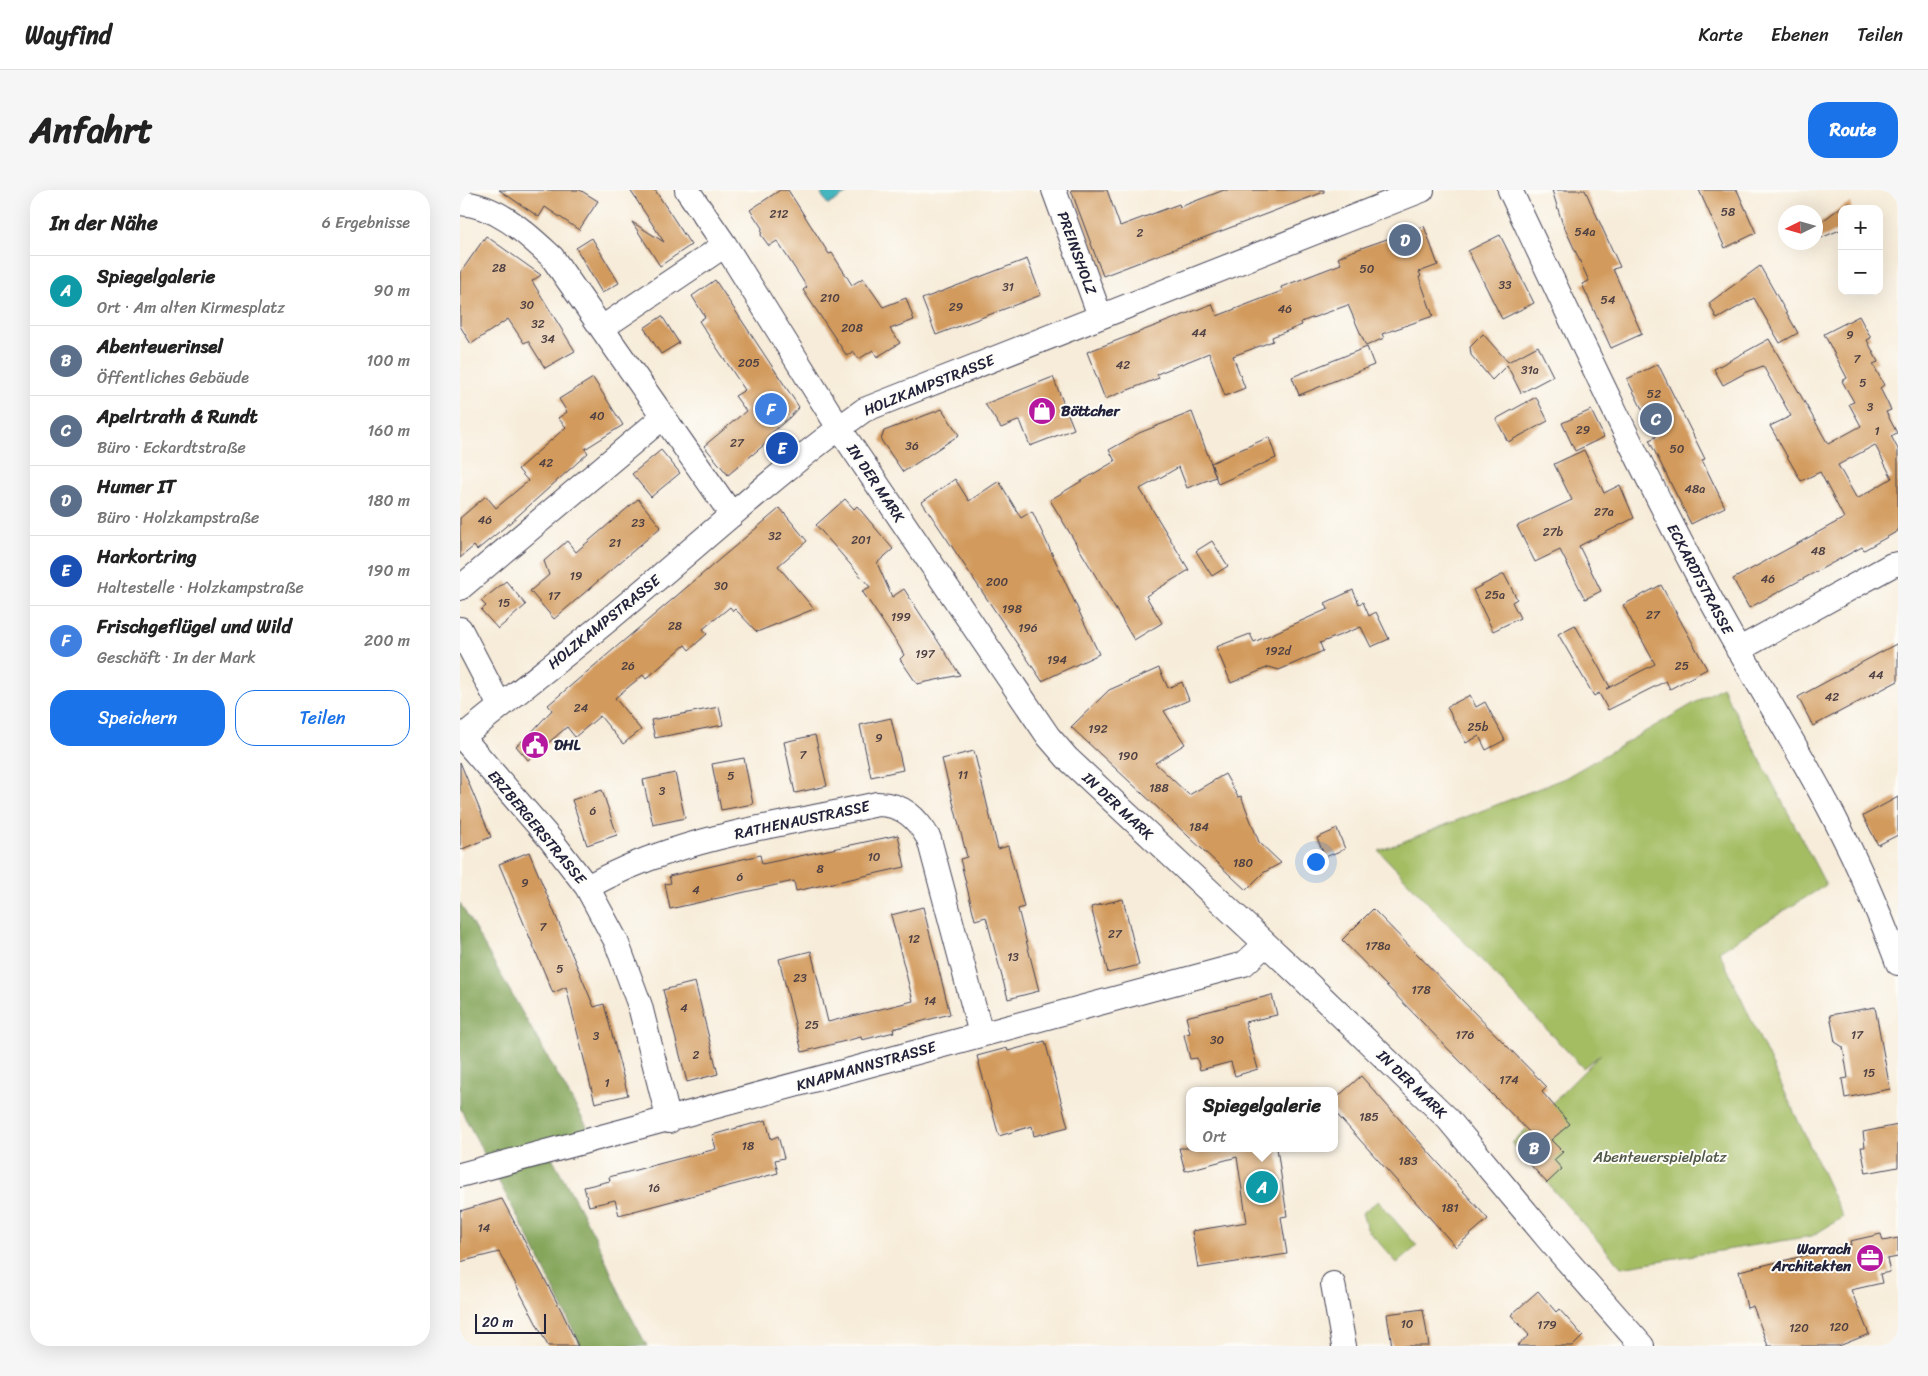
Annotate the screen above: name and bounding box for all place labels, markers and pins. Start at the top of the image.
pin: D [1389,221,1421,259]
pin: F [755,390,787,428]
shop icon: Böttcher [1027,396,1057,426]
place label: Böttcher [1061,398,1122,424]
pin: C [1640,400,1672,438]
pin: E [766,429,798,467]
public building icon: DHL [520,730,550,760]
place label: DHL [554,732,582,758]
pin: B [1518,1129,1550,1167]
pin: A [1246,1168,1278,1206]
place label: Warrach Architekten [1771,1236,1852,1279]
office icon: Warrach Architekten [1855,1243,1885,1273]

